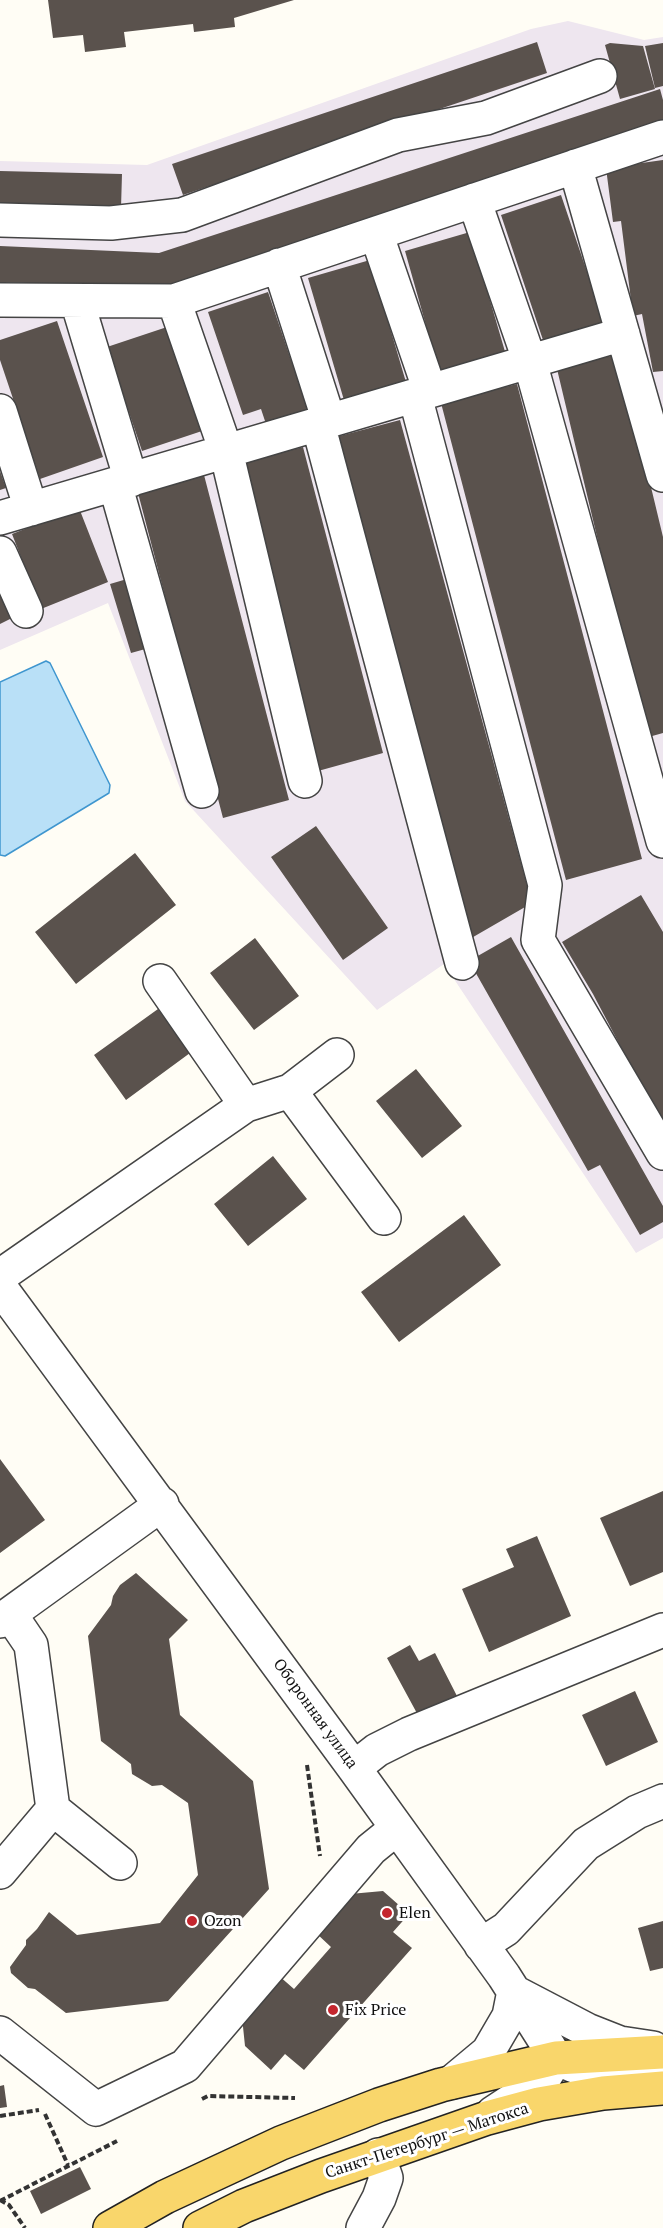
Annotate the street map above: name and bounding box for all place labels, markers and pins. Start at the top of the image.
place label: Elen [399,1903,431,1923]
marker: Elen [380,1906,394,1920]
place label: Ozon [204,1911,242,1931]
marker: Ozon [185,1914,199,1928]
place label: Fix Price [345,2000,406,2020]
marker: Fix Price [326,2003,340,2017]

